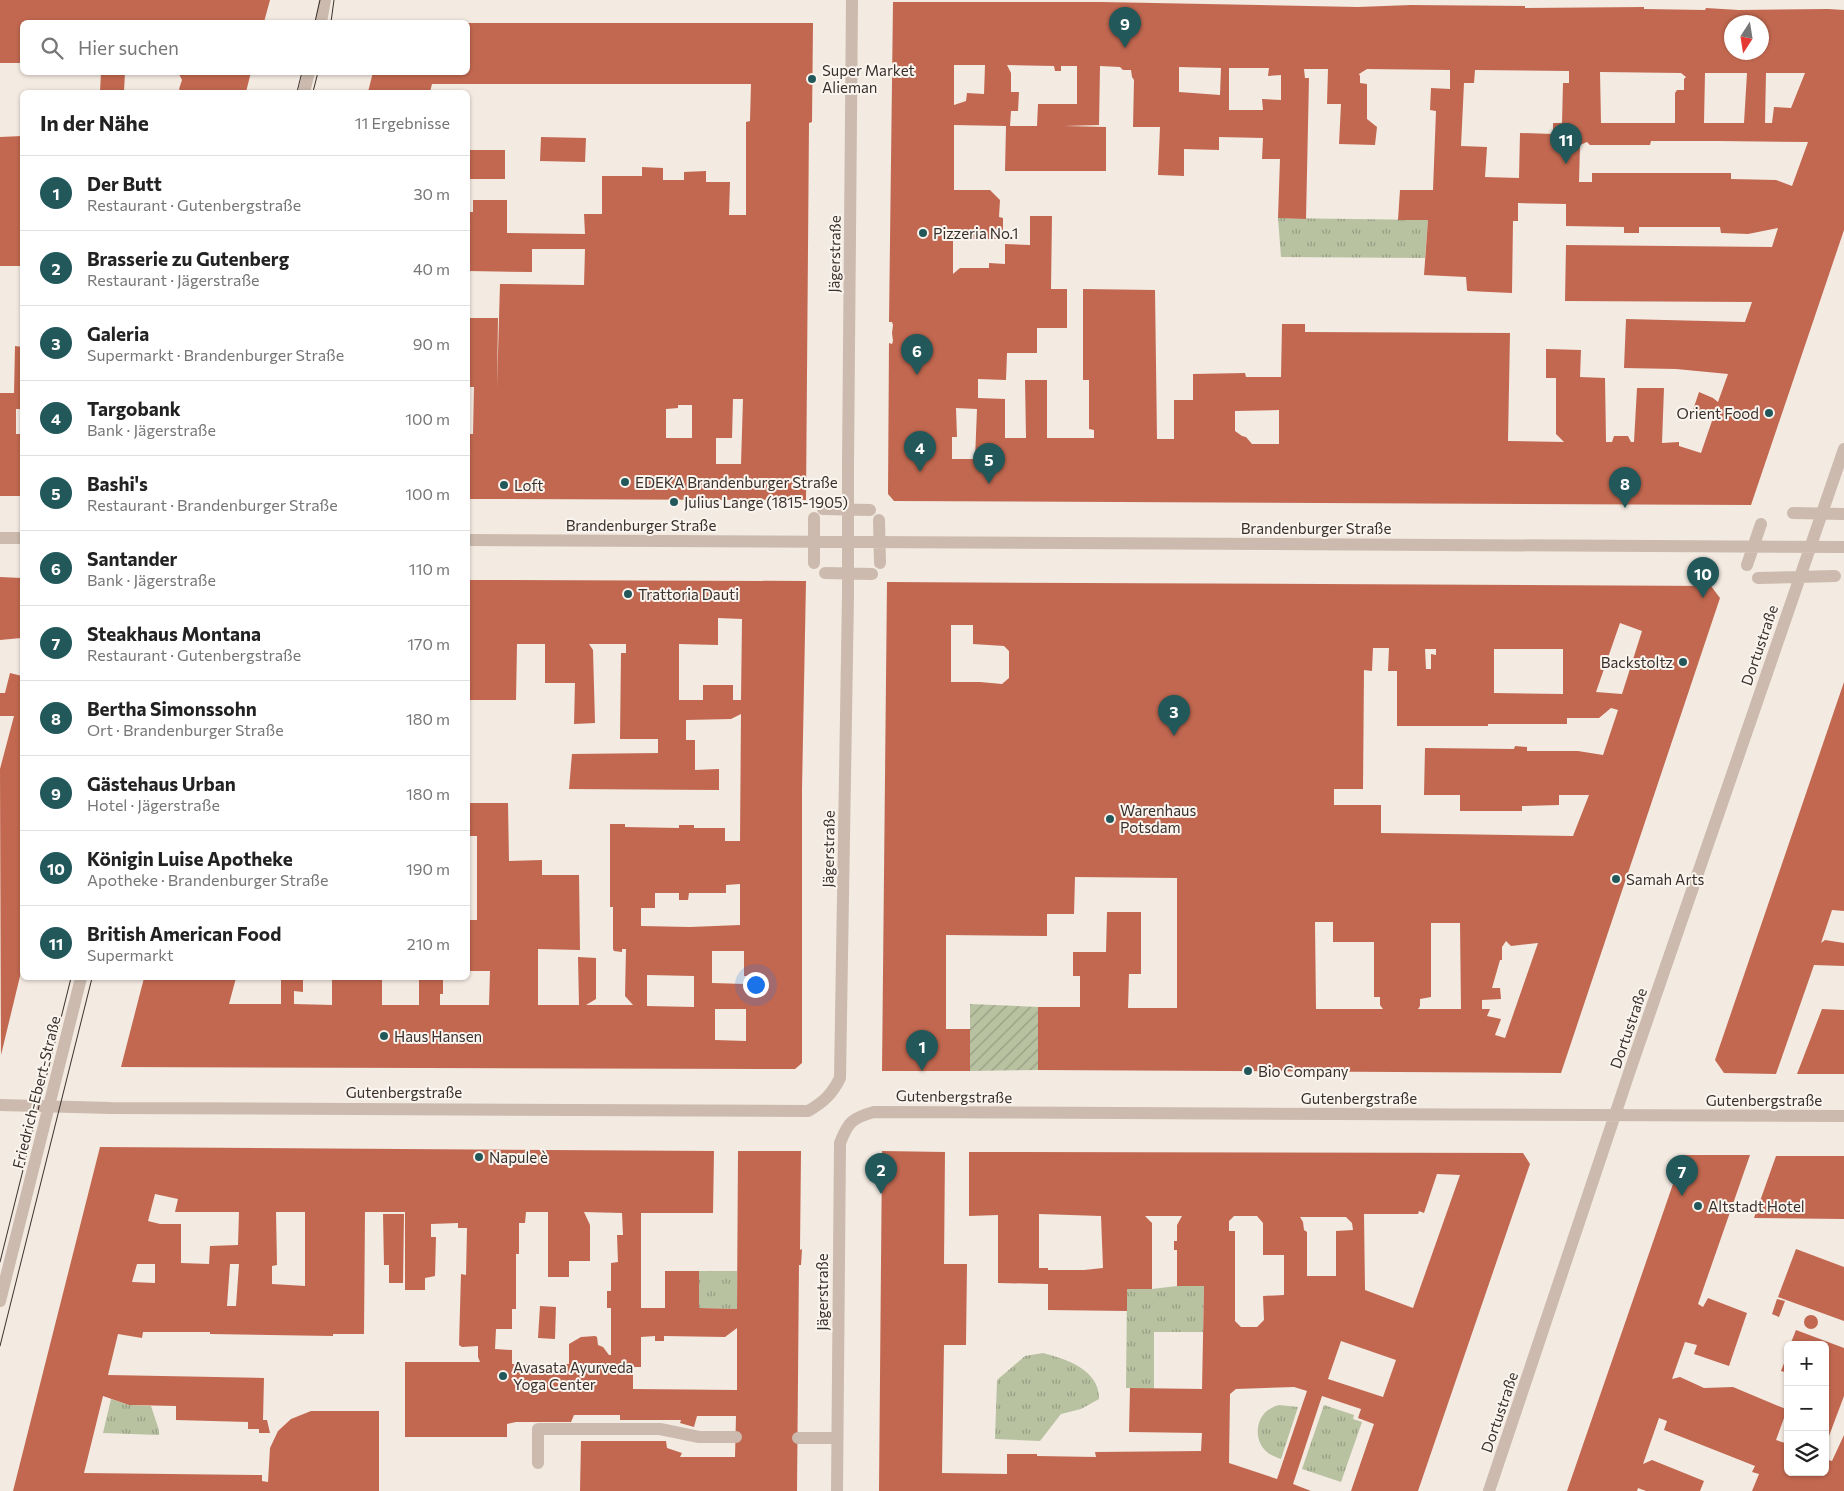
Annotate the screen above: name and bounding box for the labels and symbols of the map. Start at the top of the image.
pin: 9 [1109,7,1141,48]
north arrow [1724,15,1769,60]
place label: Super Market Alieman [822,61,915,96]
marker: Super Market Alieman [806,73,818,85]
pin: 11 [1550,123,1582,164]
street label: Jägerstraße [824,215,844,293]
place label: Pizzeria No.1 [933,224,1018,242]
marker: Pizzeria No.1 [917,227,929,239]
pin: 6 [901,334,933,375]
place label: Orient Food [1677,404,1759,422]
marker: Orient Food [1763,407,1775,419]
pin: 4 [904,431,936,472]
pin: 5 [973,443,1005,484]
pin: 8 [1609,467,1641,508]
place label: EDEKA Brandenburger Straße [635,473,838,491]
place label: Loft [514,476,544,494]
marker: EDEKA Brandenburger Straße [619,476,631,488]
marker: Loft [498,479,510,491]
place label: Julius Lange (1815-1905) [684,493,848,511]
marker: Julius Lange (1815-1905) [668,496,680,508]
street label: Brandenburger Straße [566,516,716,534]
street label: Brandenburger Straße [1241,519,1391,537]
pin: 10 [1687,557,1719,598]
place label: Trattoria Dauti [638,585,739,603]
marker: Trattoria Dauti [622,588,634,600]
street label: Dortustraße [1737,602,1781,688]
place label: Backstoltz [1601,653,1673,671]
marker: Backstoltz [1677,656,1689,668]
pin: 3 [1158,695,1190,736]
place label: Warenhaus Potsdam [1120,801,1196,836]
street label: Jägerstraße [818,810,838,888]
marker: Warenhaus Potsdam [1104,813,1116,825]
place label: Samah Arts [1626,870,1705,888]
marker: Samah Arts [1610,873,1622,885]
your location [743,972,769,998]
street label: Dortustraße [1606,985,1650,1071]
street label: Friedrich-Ebert-Straße [8,1014,64,1170]
place label: Haus Hansen [394,1027,482,1045]
marker: Haus Hansen [378,1030,390,1042]
pin: 1 [906,1030,938,1071]
place label: Bio Company [1258,1062,1349,1080]
marker: Bio Company [1242,1065,1254,1077]
street label: Gutenbergstraße [346,1083,462,1101]
street label: Gutenbergstraße [896,1086,1012,1106]
street label: Gutenbergstraße [1301,1089,1417,1107]
street label: Gutenbergstraße [1706,1091,1822,1109]
place label: Napule è [489,1148,548,1166]
marker: Napule è [473,1151,485,1163]
pin: 2 [865,1153,897,1194]
pin: 7 [1666,1155,1698,1196]
place label: Altstadt Hotel [1708,1197,1805,1215]
marker: Altstadt Hotel [1692,1200,1704,1212]
street label: Jägerstraße [813,1253,831,1331]
place label: Avasata Ayurveda Yoga Center [513,1358,633,1393]
street label: Dortustraße [1477,1369,1521,1455]
marker: Avasata Ayurveda Yoga Center [497,1370,509,1382]

